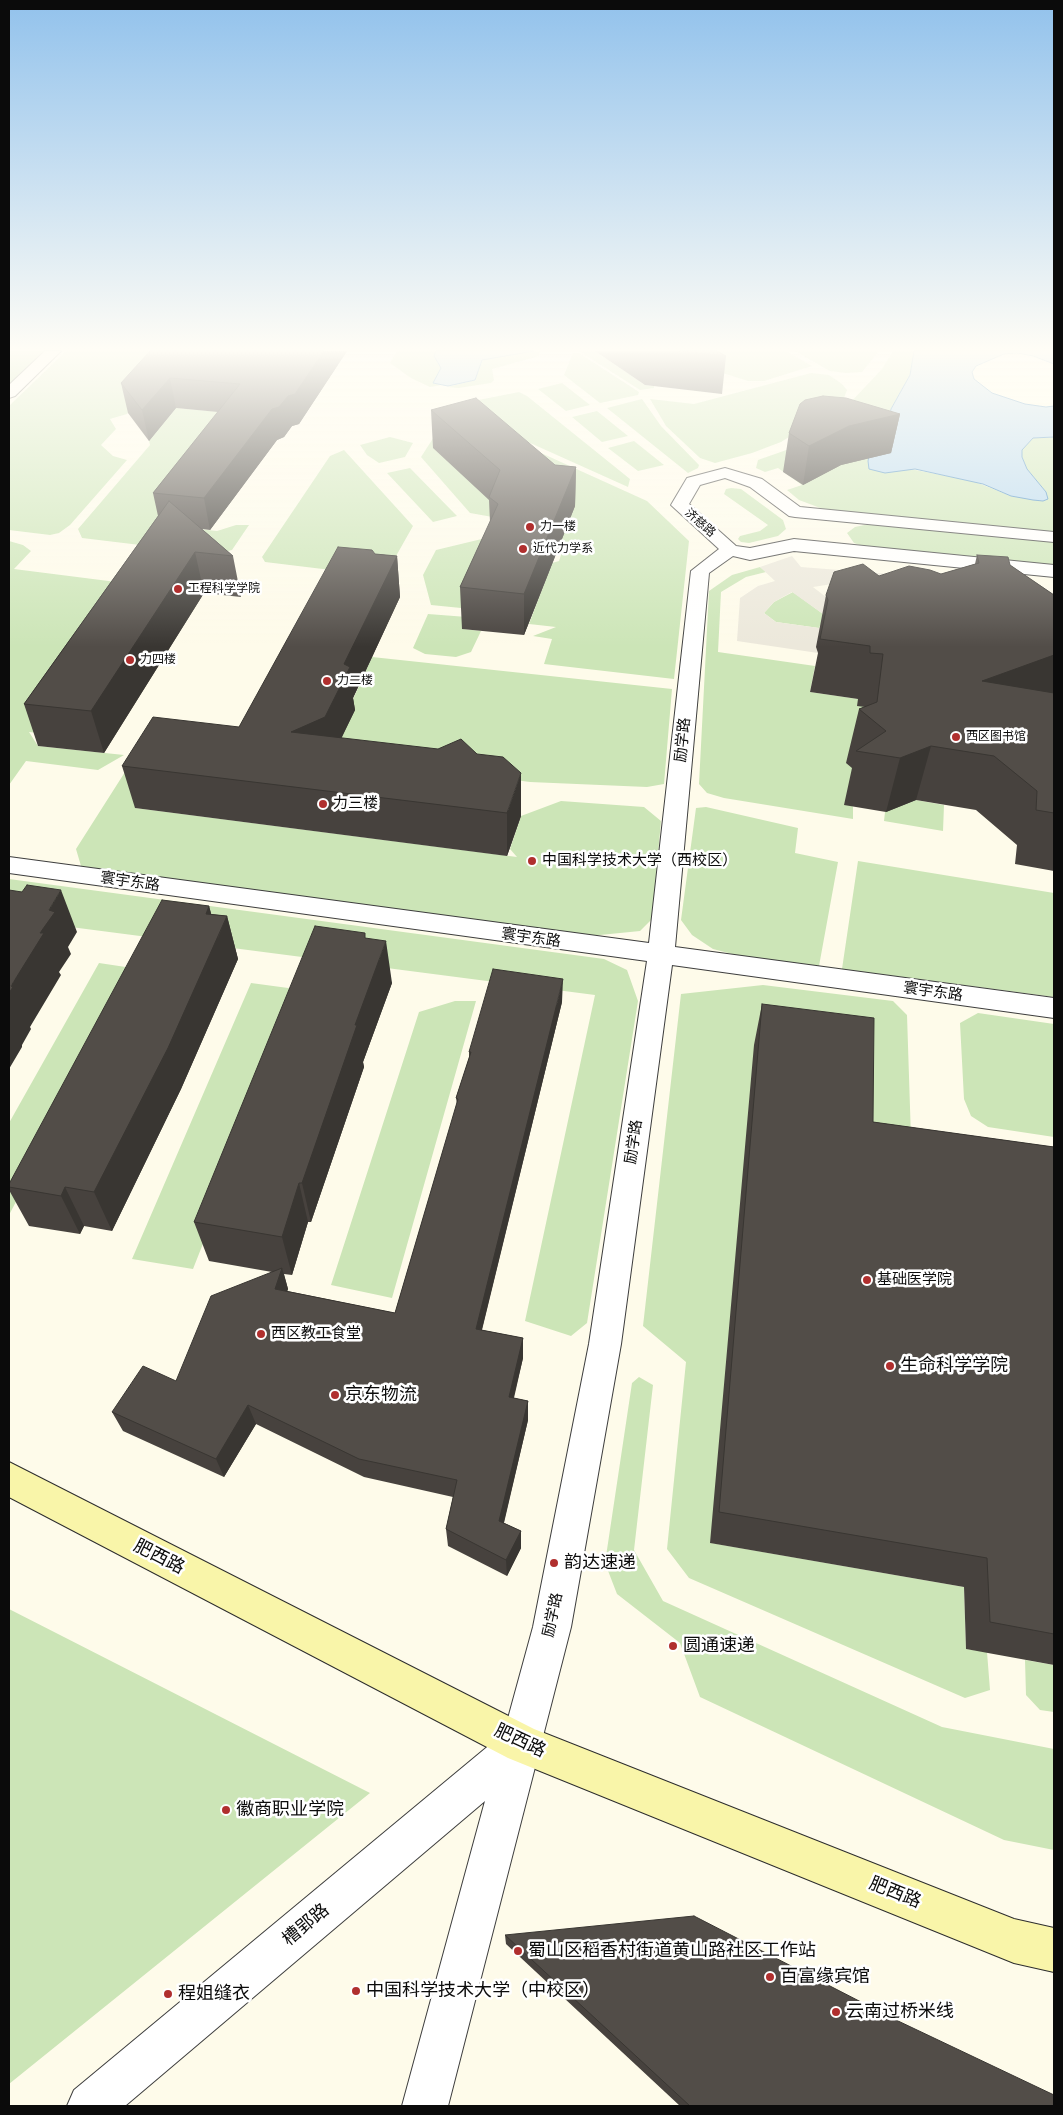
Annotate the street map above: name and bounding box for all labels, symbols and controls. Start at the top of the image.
street label: 济慈路 [682,506,718,540]
place label: 力一楼 [540,520,576,534]
marker: 力一楼 [524,521,536,533]
place label: 近代力学系 [533,542,593,556]
marker: 近代力学系 [517,543,529,555]
place label: 工程科学学院 [188,582,260,596]
marker: 工程科学学院 [172,583,184,595]
place label: 力四楼 [140,653,176,667]
marker: 力四楼 [124,654,136,666]
place label: 力二楼 [337,674,373,688]
marker: 力二楼 [321,675,333,687]
street label: 励学路 [672,717,694,763]
place label: 西区图书馆 [966,730,1026,744]
marker: 西区图书馆 [950,731,962,743]
place label: 力三楼 [333,795,378,813]
marker: 力三楼 [317,798,329,810]
place label: 中国科学技术大学（西校区） [542,852,737,870]
marker: 中国科学技术大学（西校区） [526,855,538,867]
street label: 寰宇东路 [99,869,161,895]
street label: 寰宇东路 [500,925,562,951]
street label: 寰宇东路 [902,979,964,1005]
street label: 励学路 [622,1118,646,1166]
place label: 基础医学院 [877,1271,952,1289]
marker: 基础医学院 [861,1274,873,1286]
place label: 西区教工食堂 [271,1325,361,1343]
marker: 西区教工食堂 [255,1328,267,1340]
place label: 生命科学学院 [900,1355,1008,1377]
marker: 生命科学学院 [884,1360,896,1372]
place label: 京东物流 [345,1384,417,1406]
marker: 京东物流 [329,1389,341,1401]
street label: 肥西路 [130,1535,188,1579]
place label: 韵达速递 [564,1552,636,1574]
marker: 韵达速递 [548,1557,560,1569]
street label: 励学路 [540,1591,566,1639]
place label: 圆通速递 [683,1635,755,1657]
marker: 圆通速递 [667,1640,679,1652]
street label: 肥西路 [491,1720,549,1762]
place label: 徽商职业学院 [236,1799,344,1821]
marker: 徽商职业学院 [220,1804,232,1816]
street label: 肥西路 [866,1873,924,1913]
street label: 槽郢路 [278,1899,334,1951]
place label: 蜀山区稻香村街道黄山路社区工作站 [528,1940,816,1962]
marker: 蜀山区稻香村街道黄山路社区工作站 [512,1945,524,1957]
place label: 百富缘宾馆 [780,1966,870,1988]
marker: 百富缘宾馆 [764,1971,776,1983]
place label: 中国科学技术大学（中校区） [366,1980,600,2002]
place label: 程姐缝衣 [178,1983,250,2005]
marker: 中国科学技术大学（中校区） [350,1985,362,1997]
marker: 程姐缝衣 [162,1988,174,2000]
place label: 云南过桥米线 [846,2001,954,2023]
marker: 云南过桥米线 [830,2006,842,2018]

